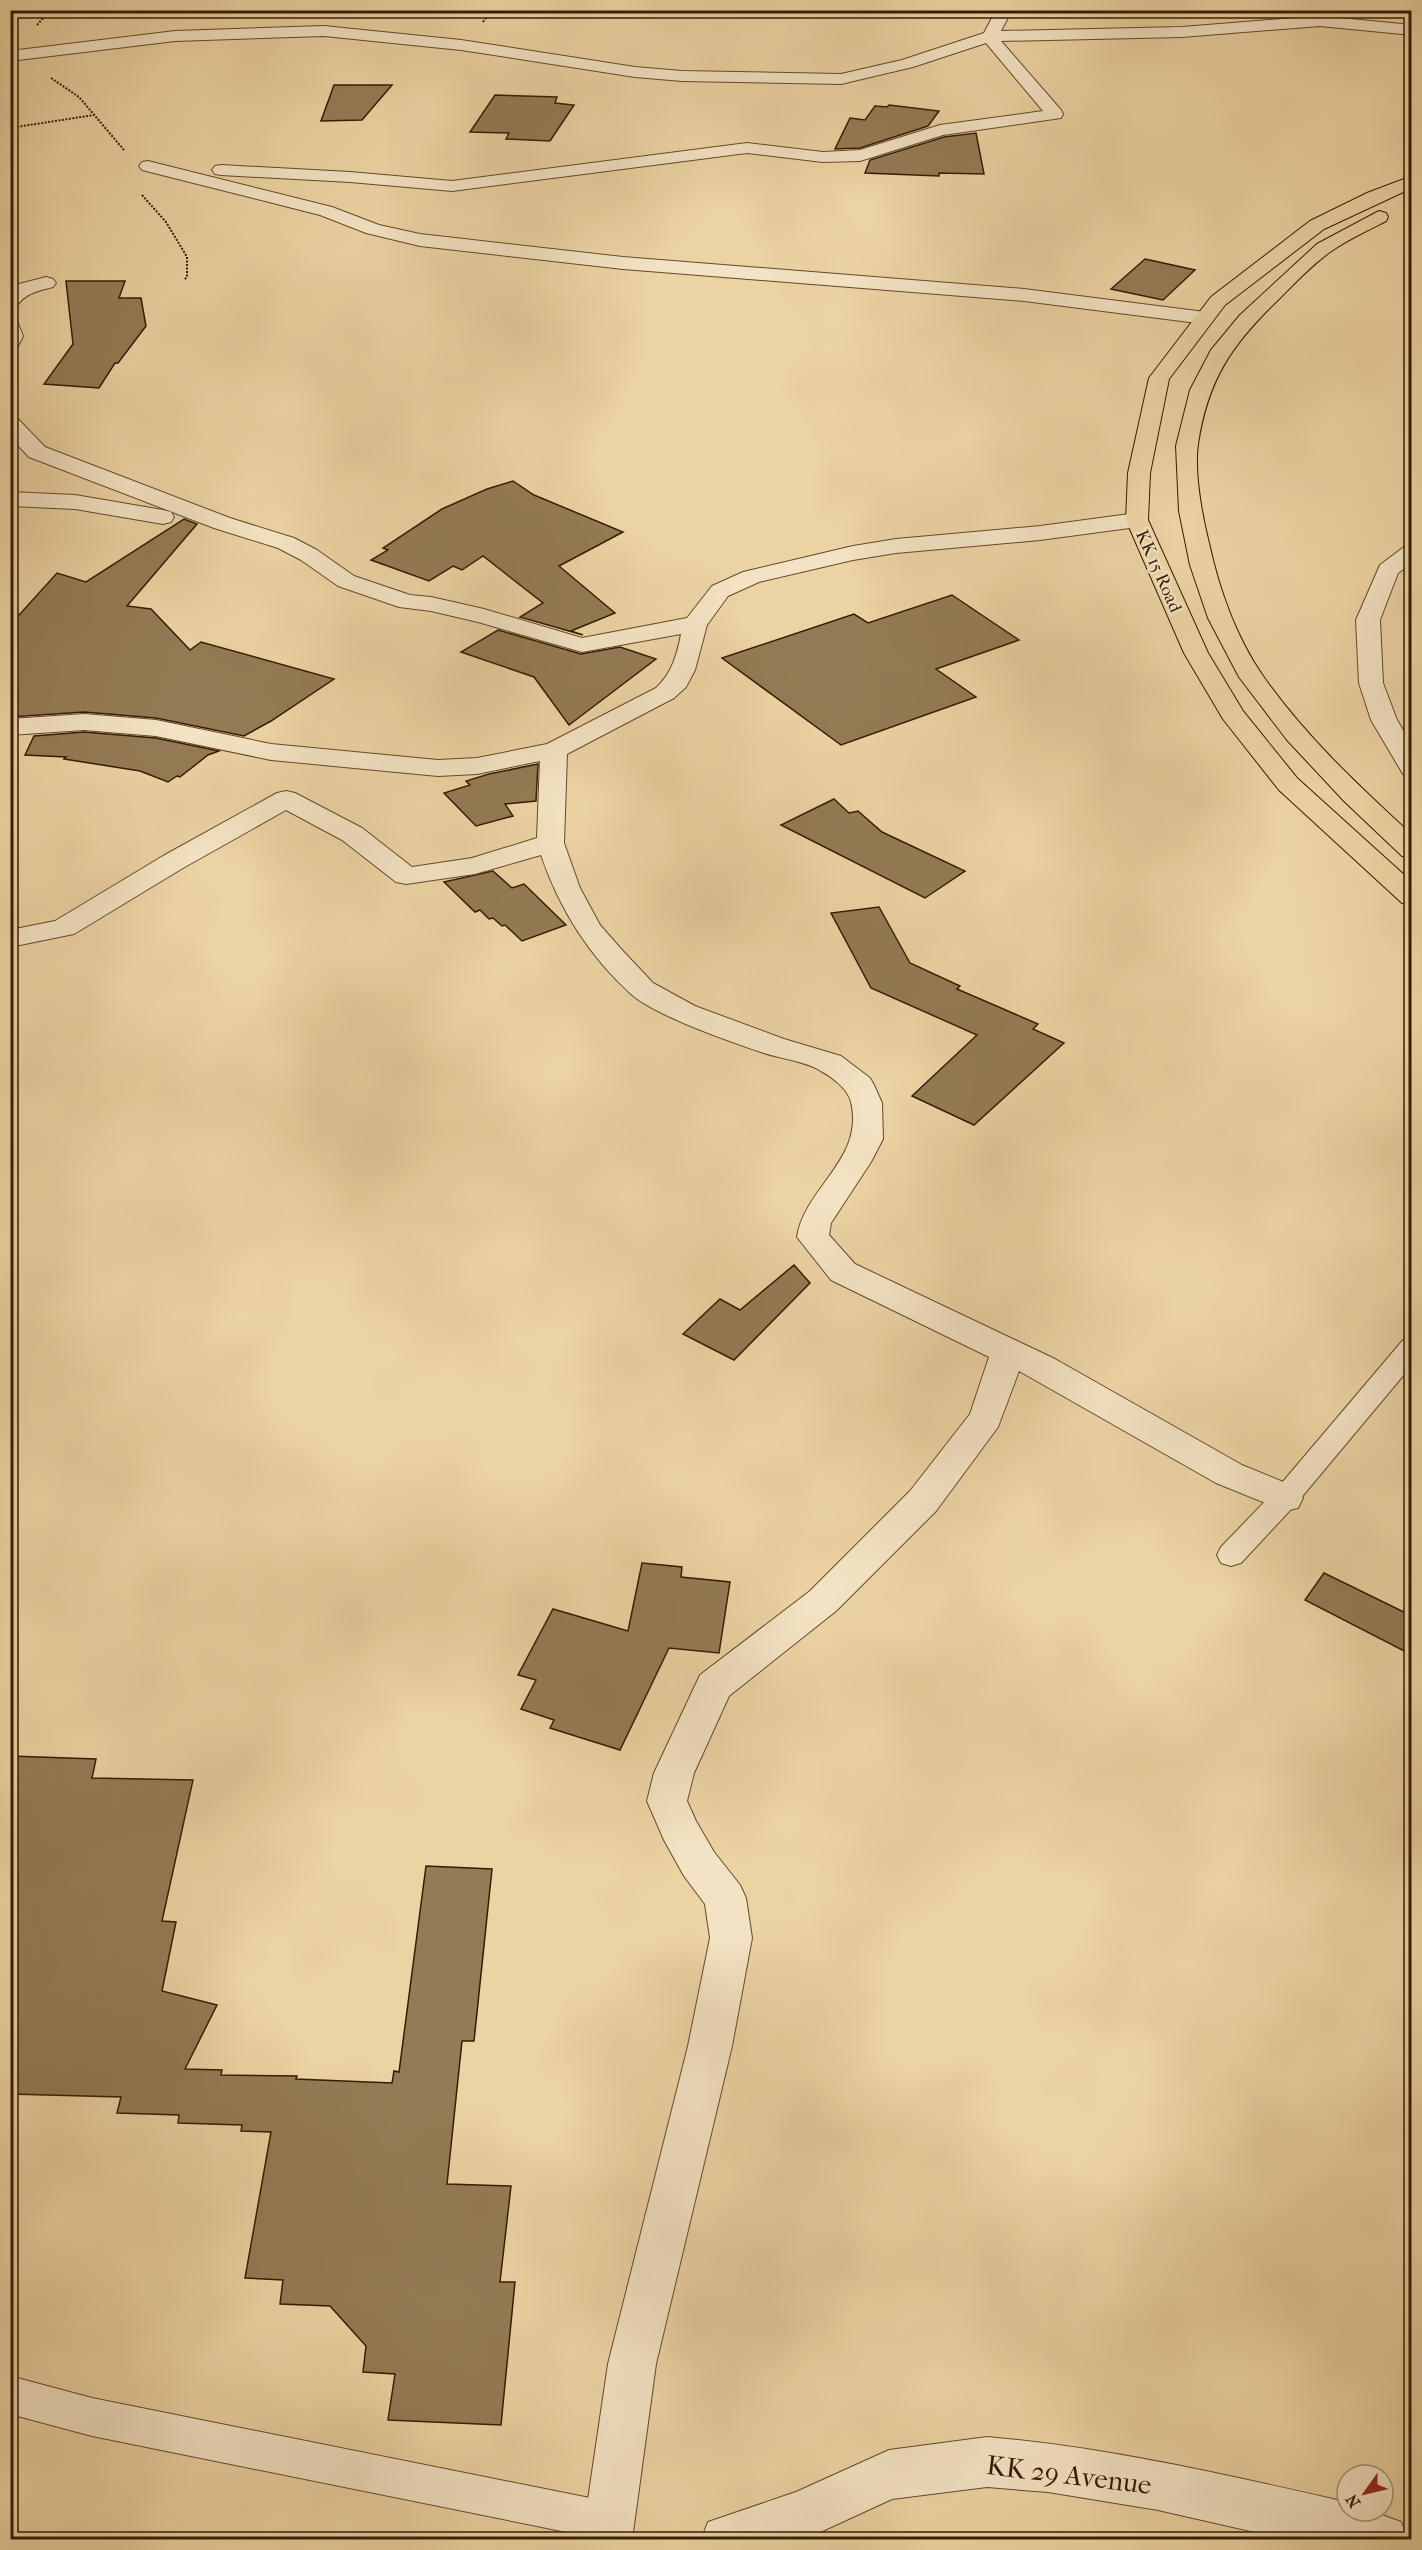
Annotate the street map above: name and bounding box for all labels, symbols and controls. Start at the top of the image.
street label: KK 15 Road [1131,527,1186,616]
street label: KK 29 Avenue [985,2449,1153,2501]
north arrow [1335,2463,1395,2523]
text: N [1341,2490,1364,2511]

